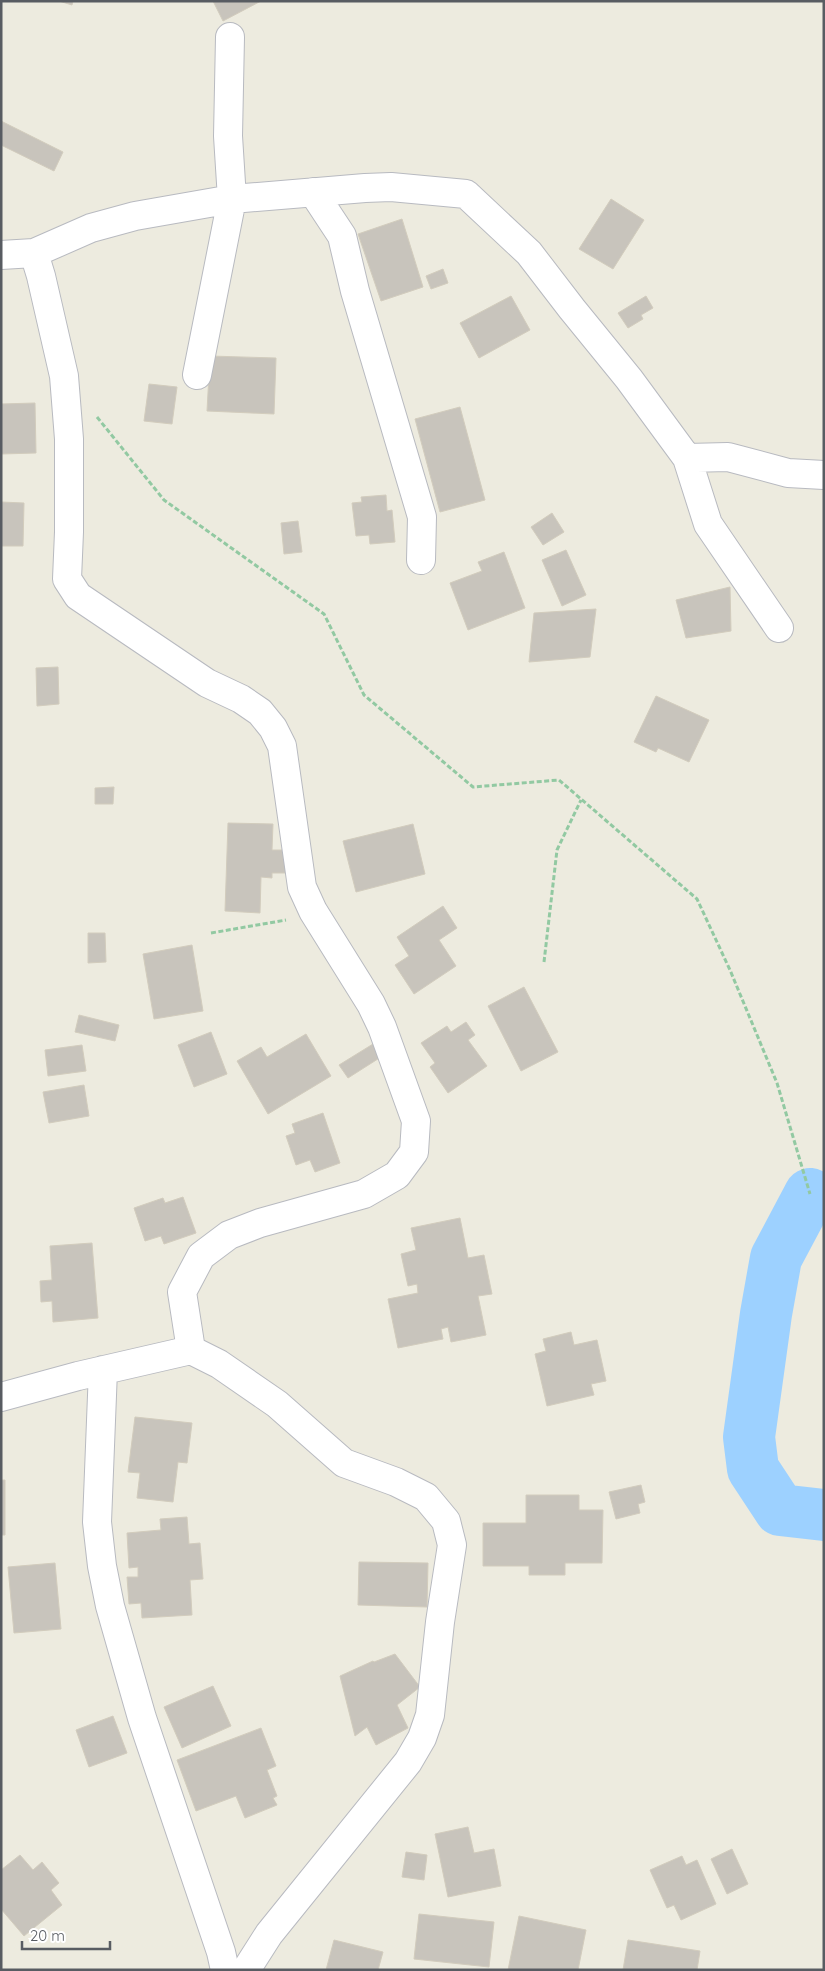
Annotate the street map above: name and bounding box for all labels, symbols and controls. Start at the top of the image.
scale bar [22,1918,110,1950]
text: 20 m [30,1926,65,1945]

